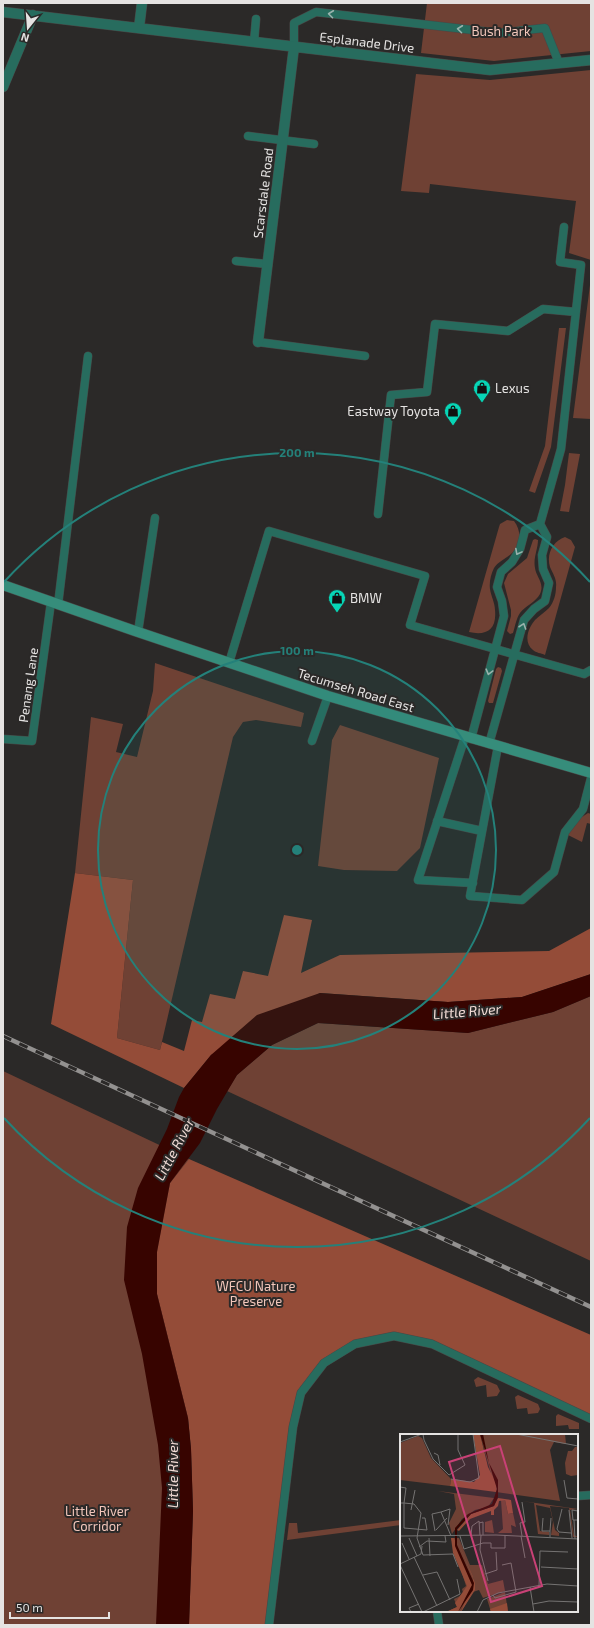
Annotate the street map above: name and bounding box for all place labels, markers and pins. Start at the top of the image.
shop icon: Lexus [472,378,492,403]
place label: Lexus [495,380,530,396]
shop icon: Eastway Toyota [443,401,463,426]
place label: Eastway Toyota [347,403,440,419]
shop icon: BMW [327,588,347,613]
place label: BMW [350,590,382,606]
centre of rings [290,843,304,857]

